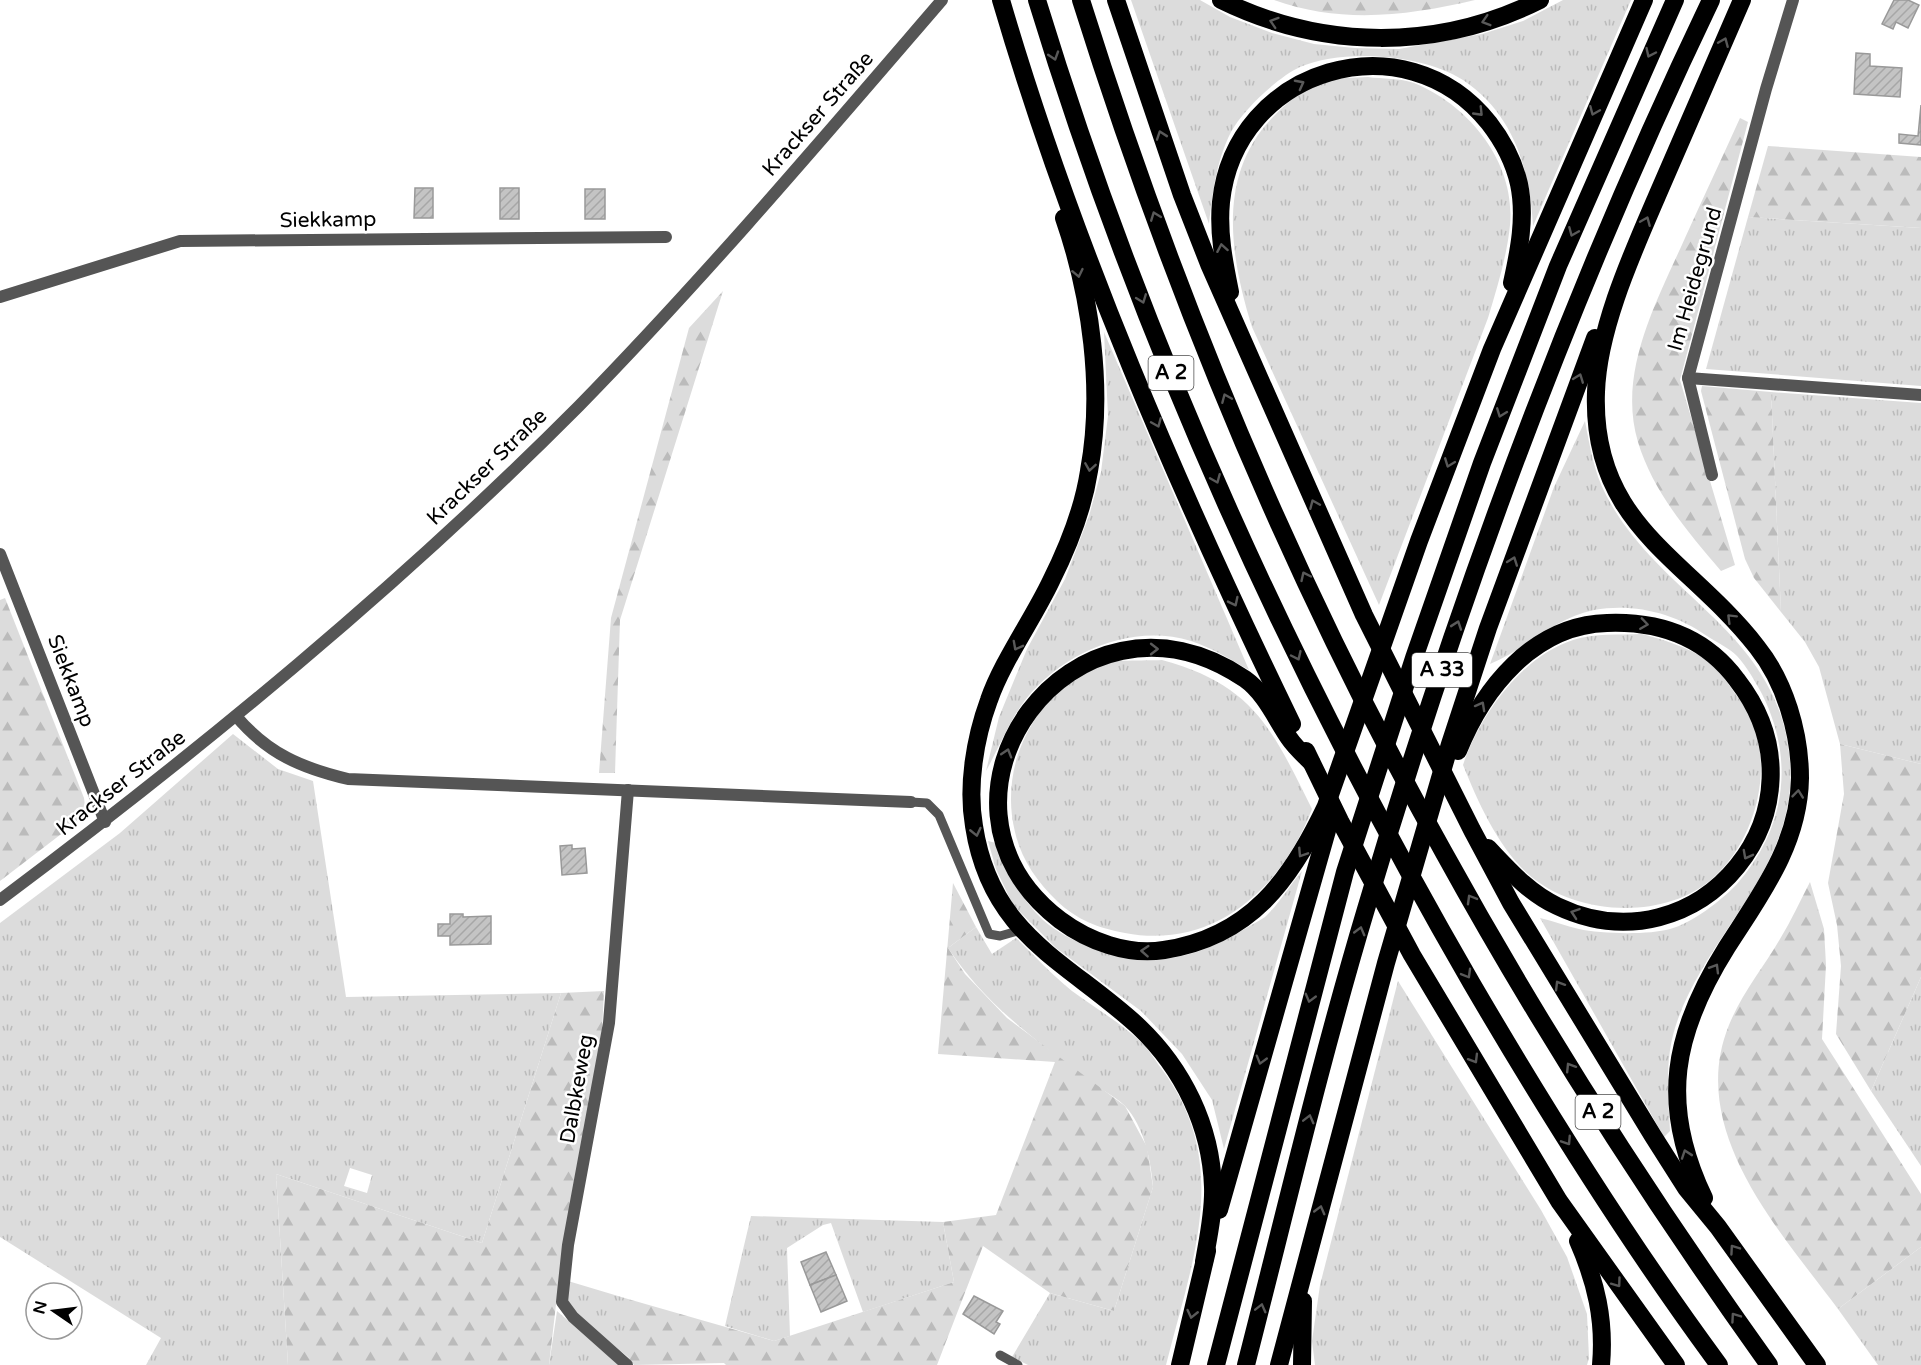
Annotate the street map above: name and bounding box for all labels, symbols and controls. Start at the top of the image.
one-way arrow [1481,14,1492,27]
one-way arrow [1269,17,1280,29]
one-way arrow [1716,38,1728,49]
one-way arrow [1645,46,1657,57]
street label: Krackser Straße [757,47,879,181]
one-way arrow [1047,50,1060,61]
one-way arrow [1294,80,1305,91]
one-way arrow [1472,105,1483,116]
one-way arrow [1590,105,1602,116]
one-way arrow [1156,130,1169,141]
street label: Im Heidegrund [1663,204,1727,354]
street label: Siekkamp [279,207,377,233]
one-way arrow [1150,211,1162,222]
one-way arrow [1639,217,1651,228]
one-way arrow [1568,226,1580,237]
one-way arrow [1216,243,1229,253]
one-way arrow [1071,268,1084,278]
one-way arrow [1134,293,1147,304]
road number: A 2 [1148,356,1194,390]
one-way arrow [1572,373,1584,384]
one-way arrow [1221,393,1233,404]
street label: Krackser Straße [422,403,552,530]
one-way arrow [1496,407,1508,418]
one-way arrow [1149,417,1161,428]
one-way arrow [1443,457,1456,468]
one-way arrow [1084,462,1096,471]
one-way arrow [1209,473,1221,484]
one-way arrow [1309,500,1321,511]
one-way arrow [1505,556,1518,567]
one-way arrow [1300,572,1312,583]
one-way arrow [1226,596,1238,607]
one-way arrow [1727,615,1738,625]
one-way arrow [1639,617,1649,630]
one-way arrow [1449,620,1462,631]
street label: Siekkamp [42,631,100,731]
one-way arrow [1013,640,1024,650]
one-way arrow [1150,643,1159,655]
one-way arrow [1289,650,1301,661]
road number: A 33 [1412,653,1472,687]
one-way arrow [1474,702,1485,712]
street label: Krackser Straße [51,725,191,841]
one-way arrow [1000,749,1012,759]
one-way arrow [1791,789,1804,798]
one-way arrow [969,827,982,837]
one-way arrow [1298,846,1309,857]
one-way arrow [1743,849,1754,859]
one-way arrow [1466,895,1478,905]
one-way arrow [1571,908,1581,921]
one-way arrow [1352,926,1365,936]
one-way arrow [1140,944,1149,957]
one-way arrow [1708,964,1719,974]
one-way arrow [1459,968,1471,978]
one-way arrow [1555,981,1567,991]
one-way arrow [1305,993,1318,1003]
street label: Dalbkeweg [555,1032,599,1146]
one-way arrow [1467,1053,1479,1063]
one-way arrow [1256,1055,1268,1065]
one-way arrow [1566,1063,1578,1073]
road number: A 2 [1576,1095,1620,1129]
one-way arrow [1302,1115,1314,1125]
one-way arrow [1559,1135,1571,1145]
one-way arrow [1681,1149,1694,1160]
one-way arrow [1313,1205,1326,1215]
one-way arrow [1730,1245,1741,1256]
one-way arrow [1610,1276,1621,1287]
north arrow [24,1281,84,1341]
text: N [29,1299,52,1316]
one-way arrow [1253,1304,1266,1314]
one-way arrow [1187,1308,1200,1318]
one-way arrow [1732,1313,1743,1324]

